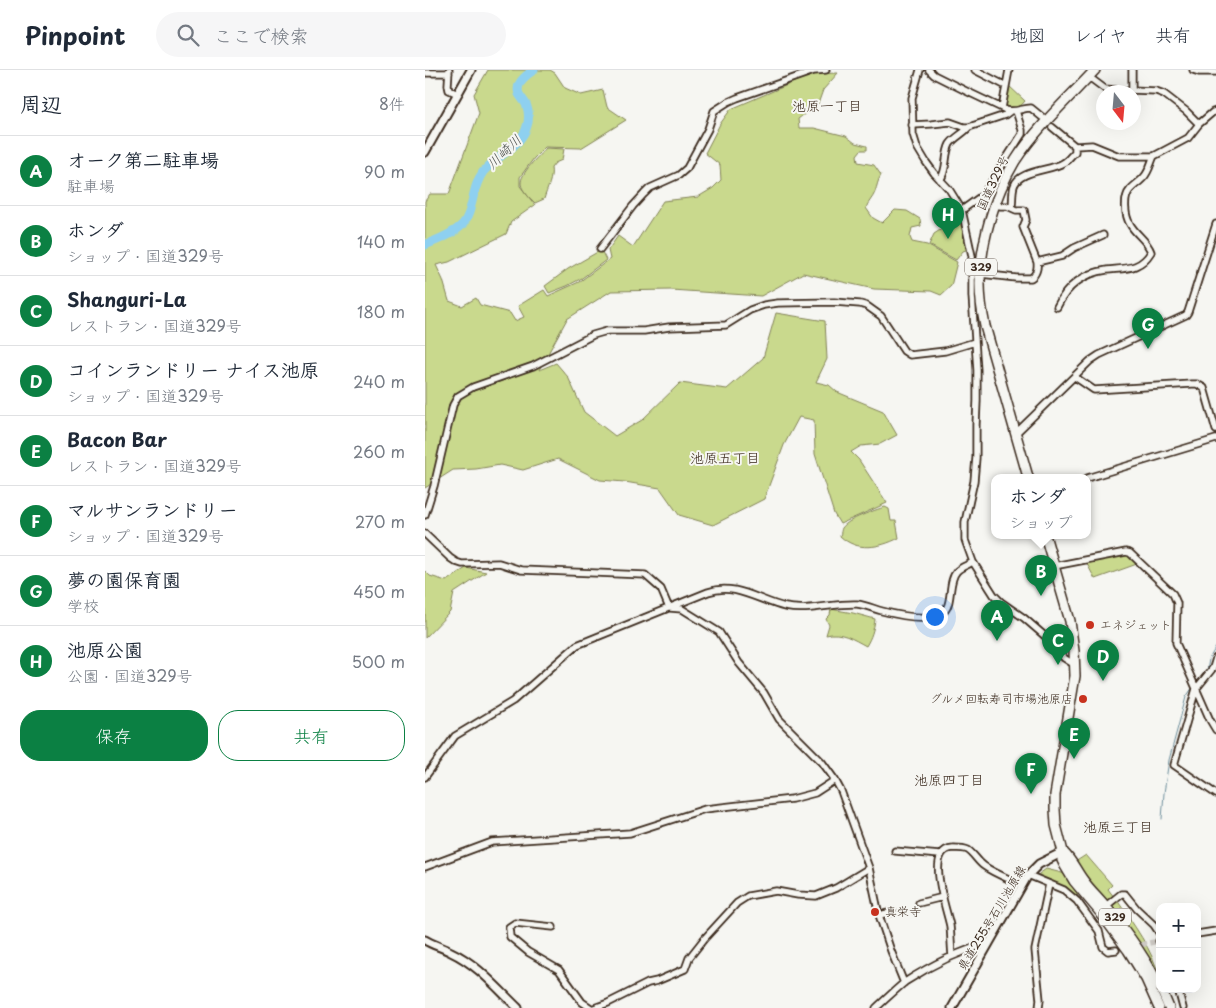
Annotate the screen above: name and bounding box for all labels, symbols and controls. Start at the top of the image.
search box [156,12,506,57]
text: Pinpoint [25,17,126,53]
icon: search [174,21,202,49]
text: ここで検索 [214,21,309,49]
text: 地図 [1010,21,1046,48]
text: レイヤ [1074,21,1127,48]
text: 共有 [1155,21,1191,48]
north arrow [1096,85,1141,130]
text: 周辺 [20,87,62,119]
text: 8件 [379,91,405,115]
district label: 池原一丁目 [792,95,862,116]
water label: 川崎川 [481,129,526,174]
text: オーク第二駐車場 [67,145,219,173]
street label: 国道329号 [971,152,1013,213]
text: A [30,159,42,183]
text: 90 m [364,159,405,183]
text: 駐車場 [67,173,115,197]
pin: H [932,198,964,239]
text: ホンダ [67,215,124,243]
text: B [31,229,41,253]
text: 140 m [357,229,405,253]
text: ショップ · 国道329号 [67,243,224,267]
road number: 329 [965,258,997,276]
text: Shanguri-La [67,285,187,313]
text: C [30,299,42,323]
text: 180 m [357,299,405,323]
pin: G [1132,308,1164,349]
text: レストラン · 国道329号 [67,313,242,337]
text: コインランドリー ナイス池原 [67,355,319,383]
text: D [30,369,42,393]
text: 240 m [353,369,405,393]
text: ショップ · 国道329号 [67,383,224,407]
text: Bacon Bar [67,425,167,453]
text: E [31,439,41,463]
text: 260 m [353,439,405,463]
district label: 池原五丁目 [690,447,760,468]
text: レストラン · 国道329号 [67,453,242,477]
popup [991,474,1091,539]
text: ホンダ [1009,481,1066,509]
text: マルサンランドリー [67,495,238,523]
text: F [31,509,41,533]
text: 270 m [355,509,405,533]
text: ショップ [1009,509,1073,533]
text: ショップ · 国道329号 [67,523,224,547]
pin: B [1025,555,1057,596]
text: 夢の園保育園 [67,565,181,593]
text: G [29,579,43,603]
text: 450 m [353,579,405,603]
text: 学校 [67,593,99,617]
pin: A [981,600,1013,641]
your location [922,604,948,630]
place label: エネジェット [1100,615,1172,633]
marker: エネジェット [1084,619,1096,631]
pin: C [1042,624,1074,665]
text: 池原公園 [67,635,143,663]
pin: D [1087,640,1119,681]
text: H [30,649,42,673]
text: 500 m [352,649,405,673]
text: 公園 · 国道329号 [67,663,193,687]
place label: グルメ回転寿司市場池原店 [930,689,1073,707]
marker: グルメ回転寿司市場池原店 [1077,693,1089,705]
button: 保存 [20,710,208,761]
button: 共有 [218,710,405,761]
pin: E [1058,718,1090,759]
pin: F [1015,753,1047,794]
district label: 池原四丁目 [914,769,984,790]
district label: 池原三丁目 [1083,816,1153,837]
street label: 県道255号石川池原線 [953,862,1030,973]
place label: 真栄寺 [885,902,921,920]
map controls [1156,903,1201,993]
button: + [1156,903,1201,948]
marker: 真栄寺 [869,906,881,918]
road number: 329 [1099,909,1131,926]
button: − [1156,948,1201,993]

